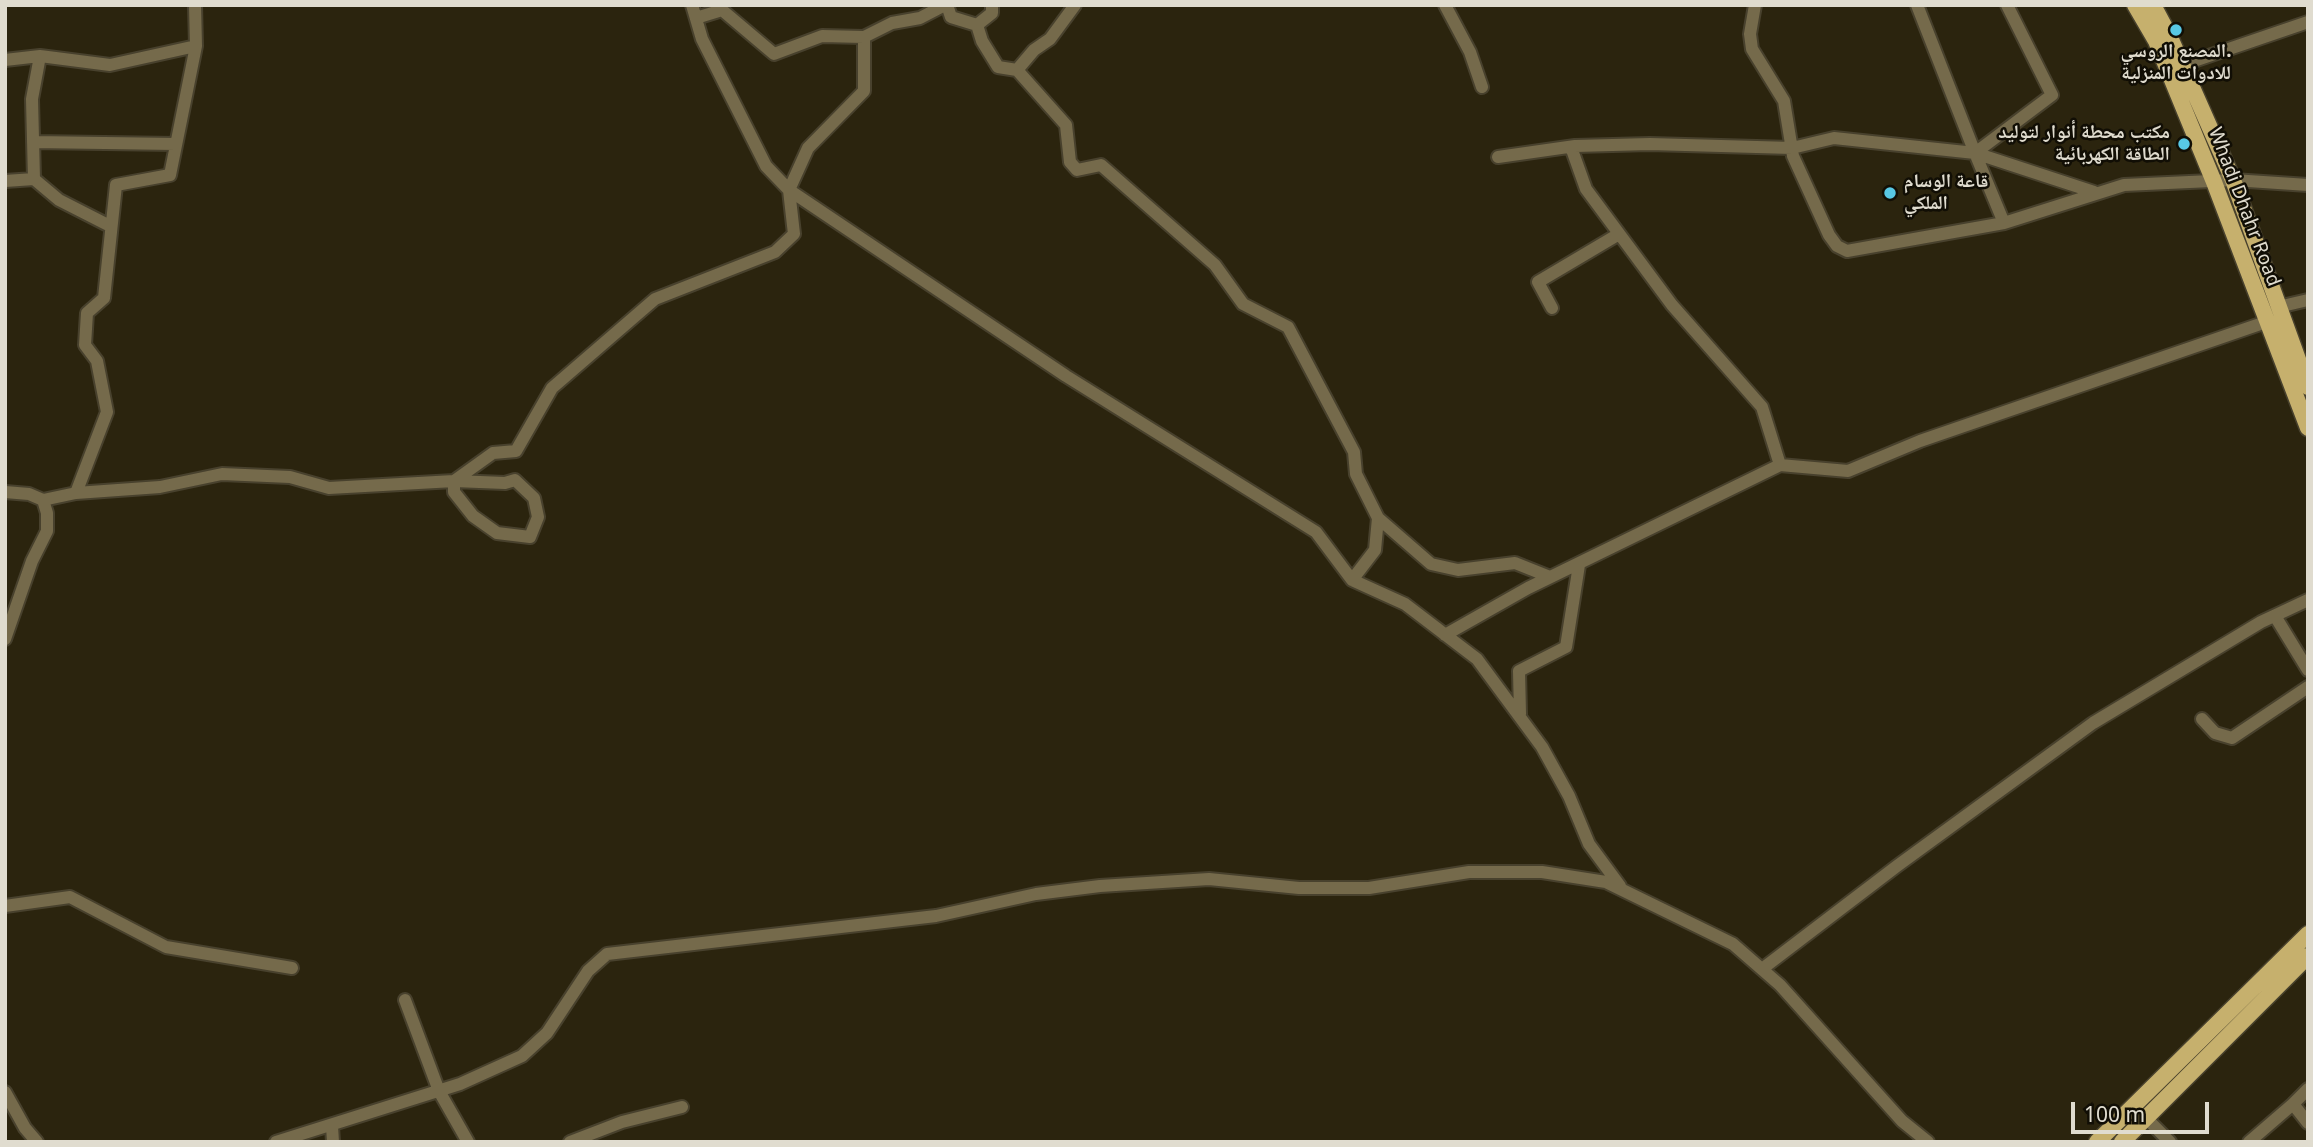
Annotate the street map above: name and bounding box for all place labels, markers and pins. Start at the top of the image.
marker: المصنع الروسي. للادوات المنزلية [2168,22,2184,38]
place label: المصنع الروسي. للادوات المنزلية [2120,41,2232,85]
place label: مكتب محطة أنوار لتوليد الطاقة الكهربائية [1998,122,2170,166]
marker: مكتب محطة أنوار لتوليد الطاقة الكهربائية [2176,136,2192,152]
place label: قاعة الوسام الملكي [1904,171,1988,215]
marker: قاعة الوسام الملكي [1882,185,1898,201]

